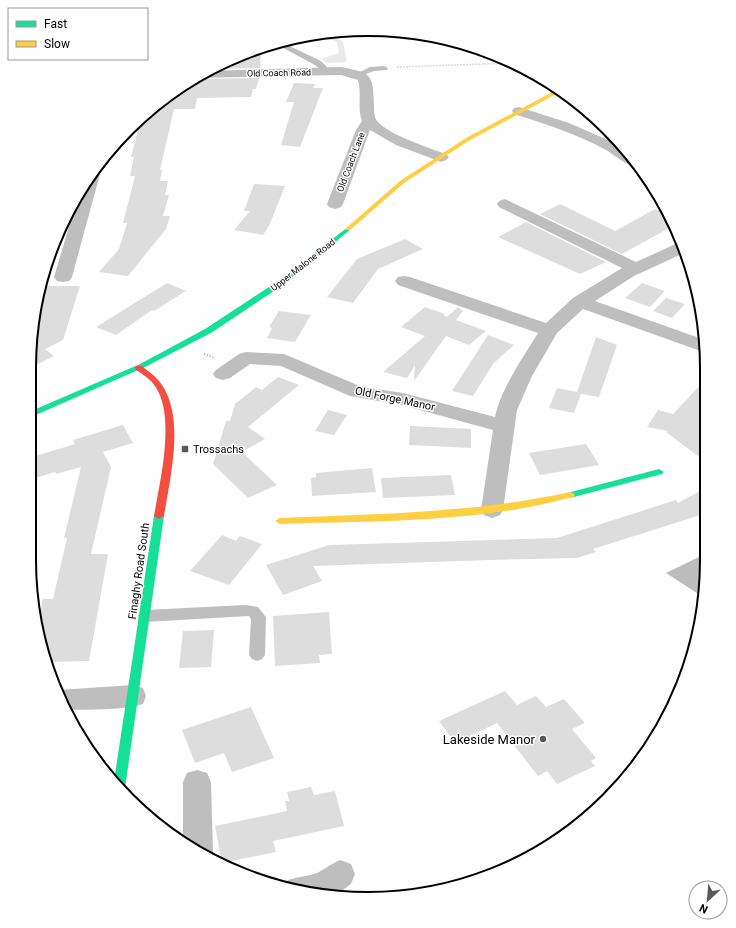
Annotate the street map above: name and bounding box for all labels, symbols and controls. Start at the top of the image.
legend [8,8,148,60]
text: Fast [44,17,67,31]
text: Slow [44,37,70,51]
street label: Old Coach Road [247,67,311,79]
street label: Old Coach Lane [335,131,367,193]
street label: Upper Malone Road [269,237,337,293]
street label: Old Forge Manor [354,384,436,414]
place label: Trossachs [193,443,244,456]
marker: Trossachs [180,444,190,454]
street label: Finaghy Road South [126,522,152,620]
place label: Lakeside Manor [443,732,536,747]
marker: Lakeside Manor [538,734,548,744]
north arrow [688,880,728,920]
text: N [697,901,710,916]

